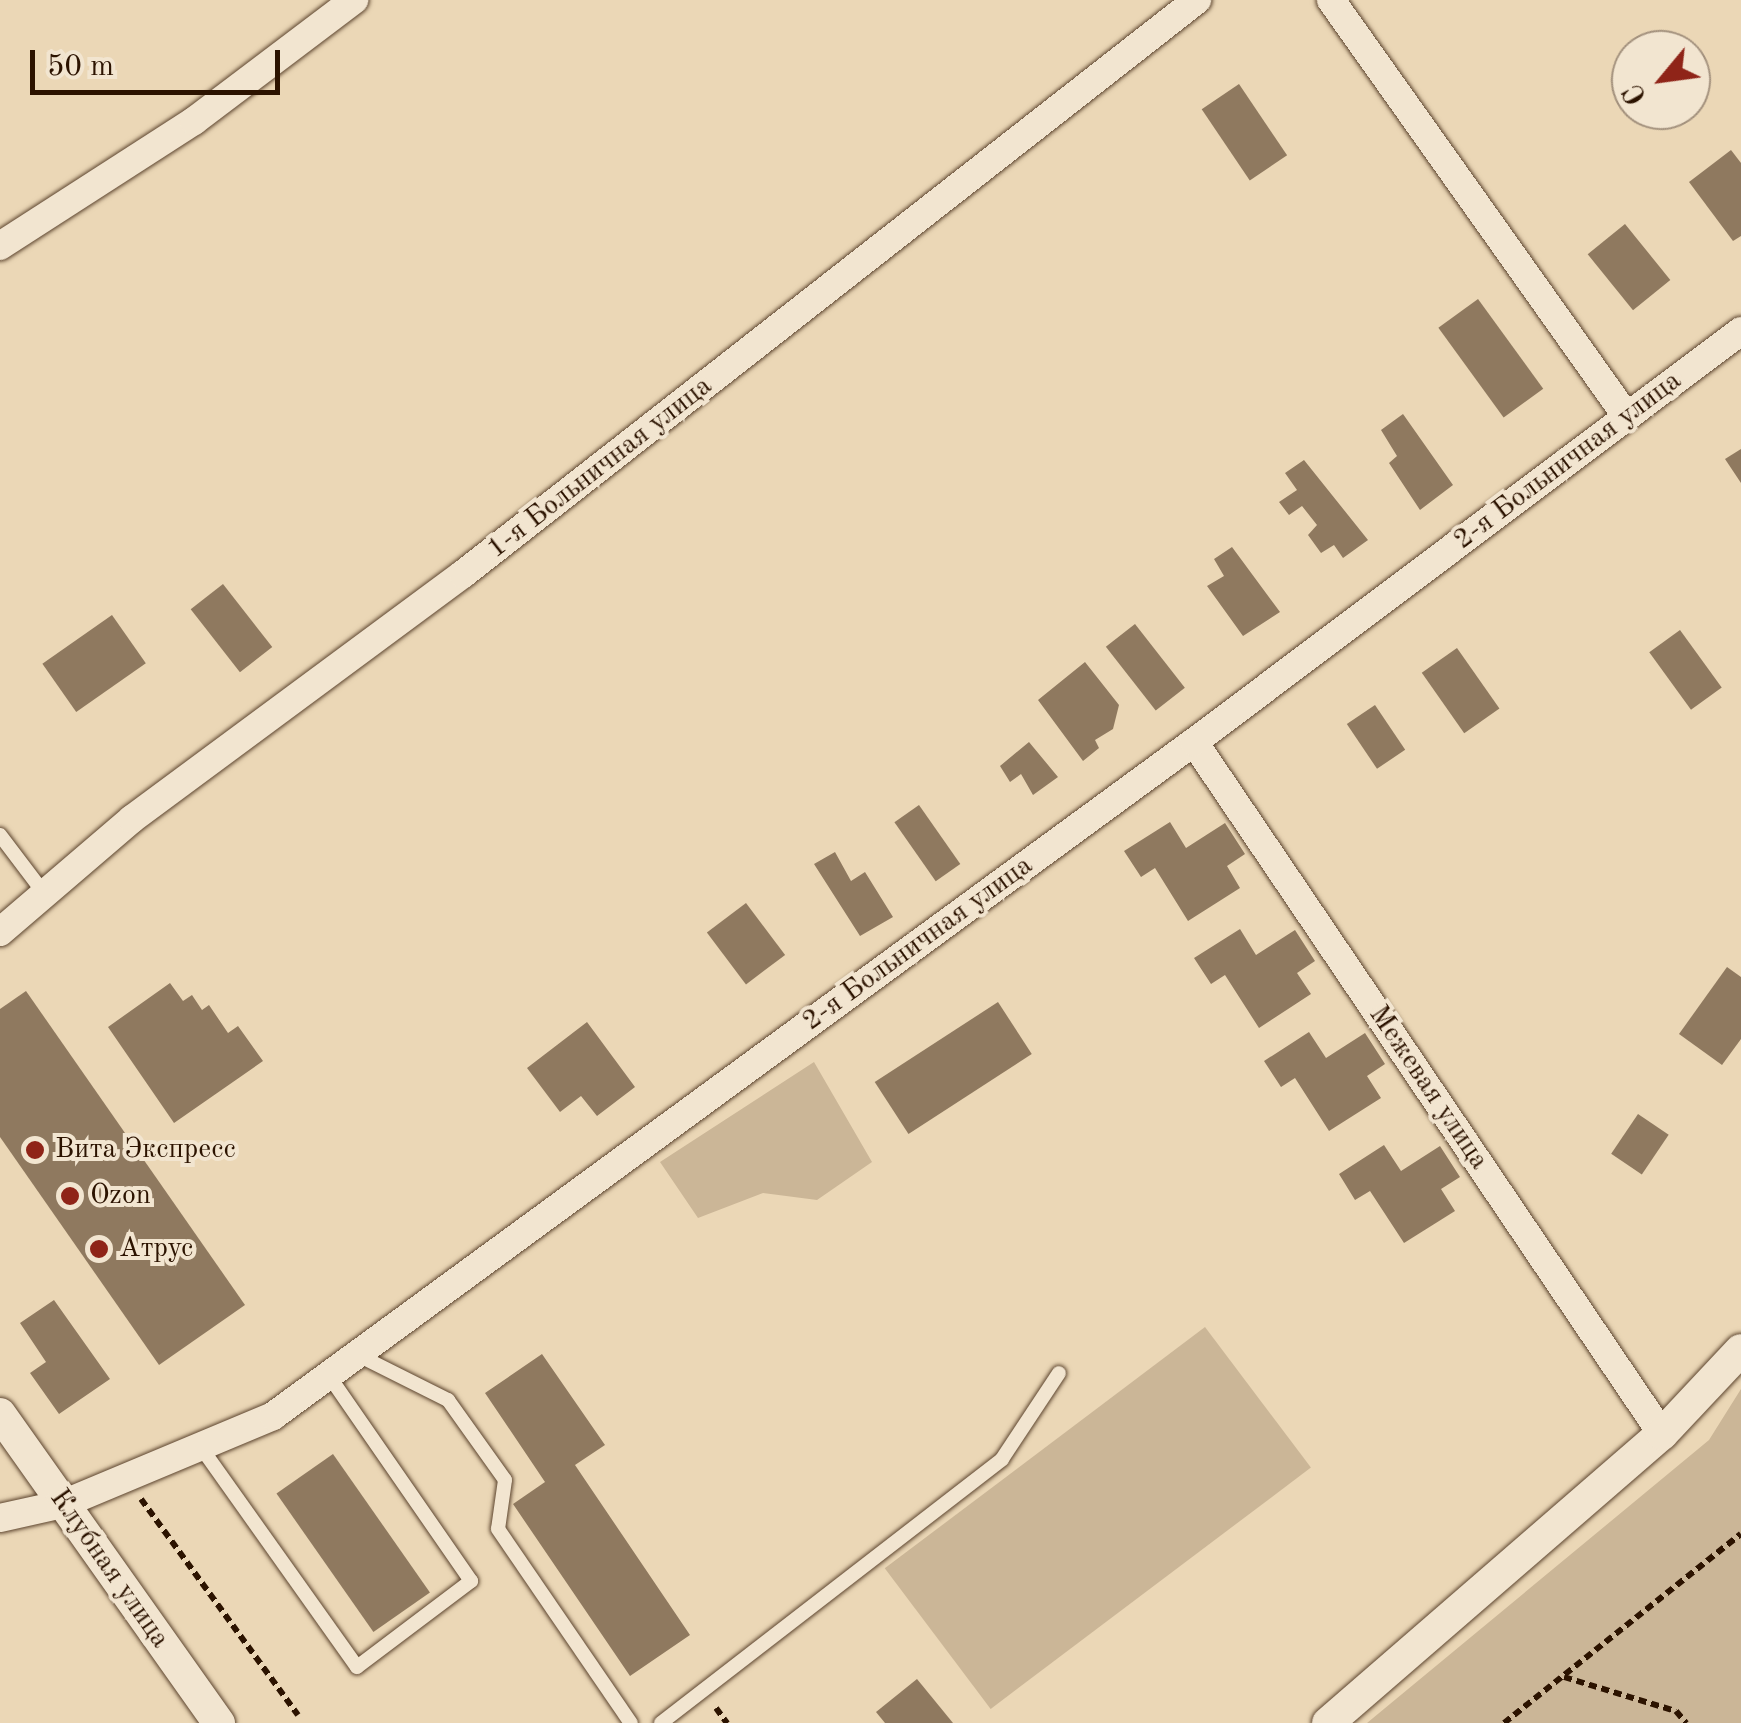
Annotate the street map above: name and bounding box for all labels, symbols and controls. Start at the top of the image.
scale bar [35,30,285,92]
north arrow [1611,30,1711,130]
text: 50 m [47,52,114,82]
text: С [1620,79,1653,108]
street label: 2-я Больничная улица [1448,365,1688,557]
street label: 1-я Больничная улица [481,370,719,566]
street label: 2-я Больничная улица [796,849,1040,1039]
street label: Межевая улица [1361,1000,1495,1176]
place label: Вита Экспресс [55,1133,236,1167]
marker: Вита Экспресс [24,1139,46,1161]
place label: Ozon [90,1179,151,1213]
marker: Ozon [59,1185,81,1207]
place label: Атрус [119,1232,193,1266]
marker: Атрус [88,1238,110,1260]
street label: Клубная улица [42,1483,176,1655]

